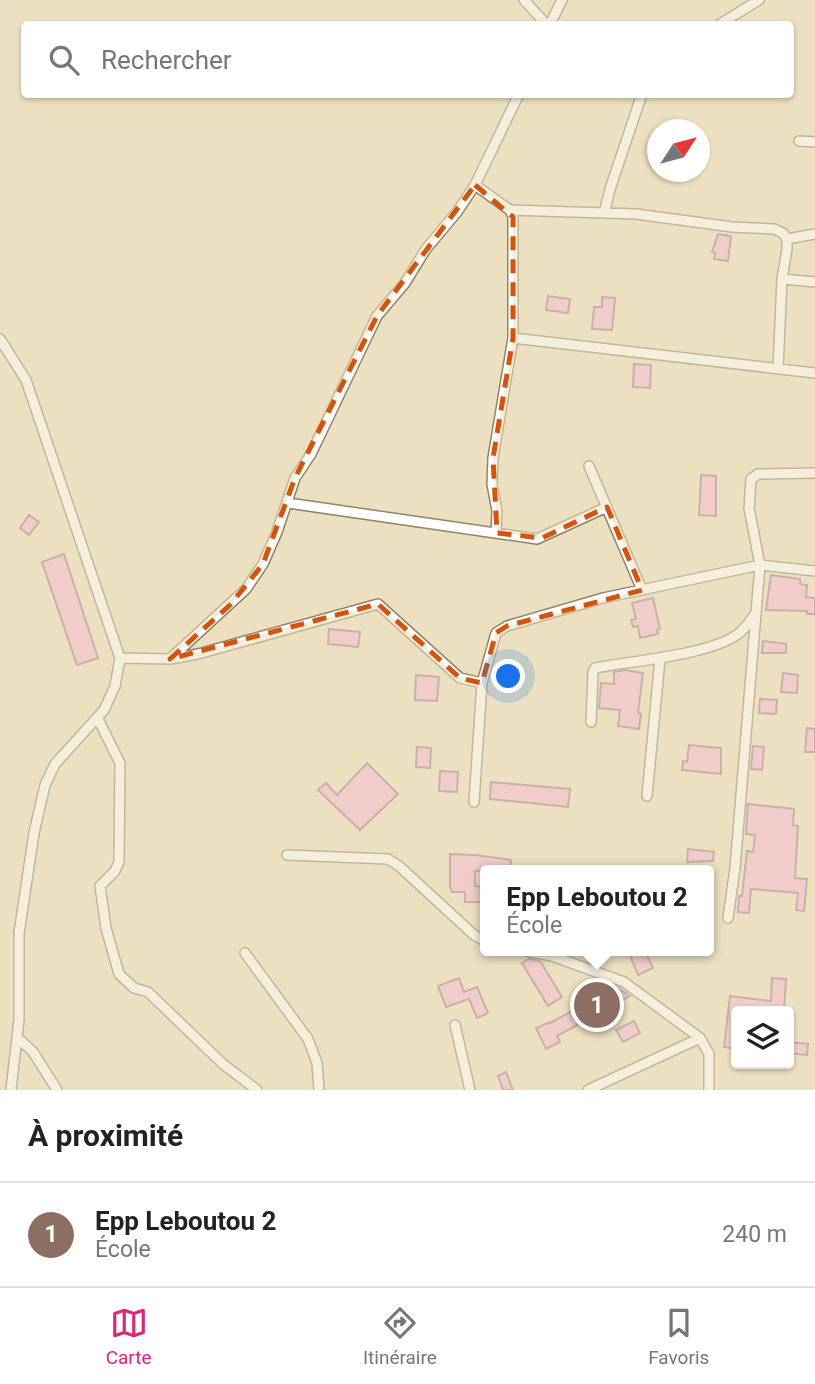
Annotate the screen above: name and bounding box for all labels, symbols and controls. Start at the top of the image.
search box [21,21,794,98]
icon: search [45,41,83,79]
text: Rechercher [101,45,232,75]
north arrow [647,119,710,182]
your location [491,659,525,693]
popup [480,865,714,956]
text: Epp Leboutou 2 [506,882,688,912]
text: École [506,912,562,939]
pin: 1 [574,979,620,1031]
map controls [731,1006,794,1069]
button: layers [731,1006,794,1069]
text: À proximité [28,1118,183,1153]
text: Epp Leboutou 2 [95,1206,276,1236]
text: 1 [44,1221,58,1248]
text: 240 m [722,1221,787,1248]
text: École [95,1236,151,1263]
tab: Carte [106,1304,152,1369]
tab: Itinéraire [363,1304,437,1369]
tab: Favoris [648,1304,709,1369]

